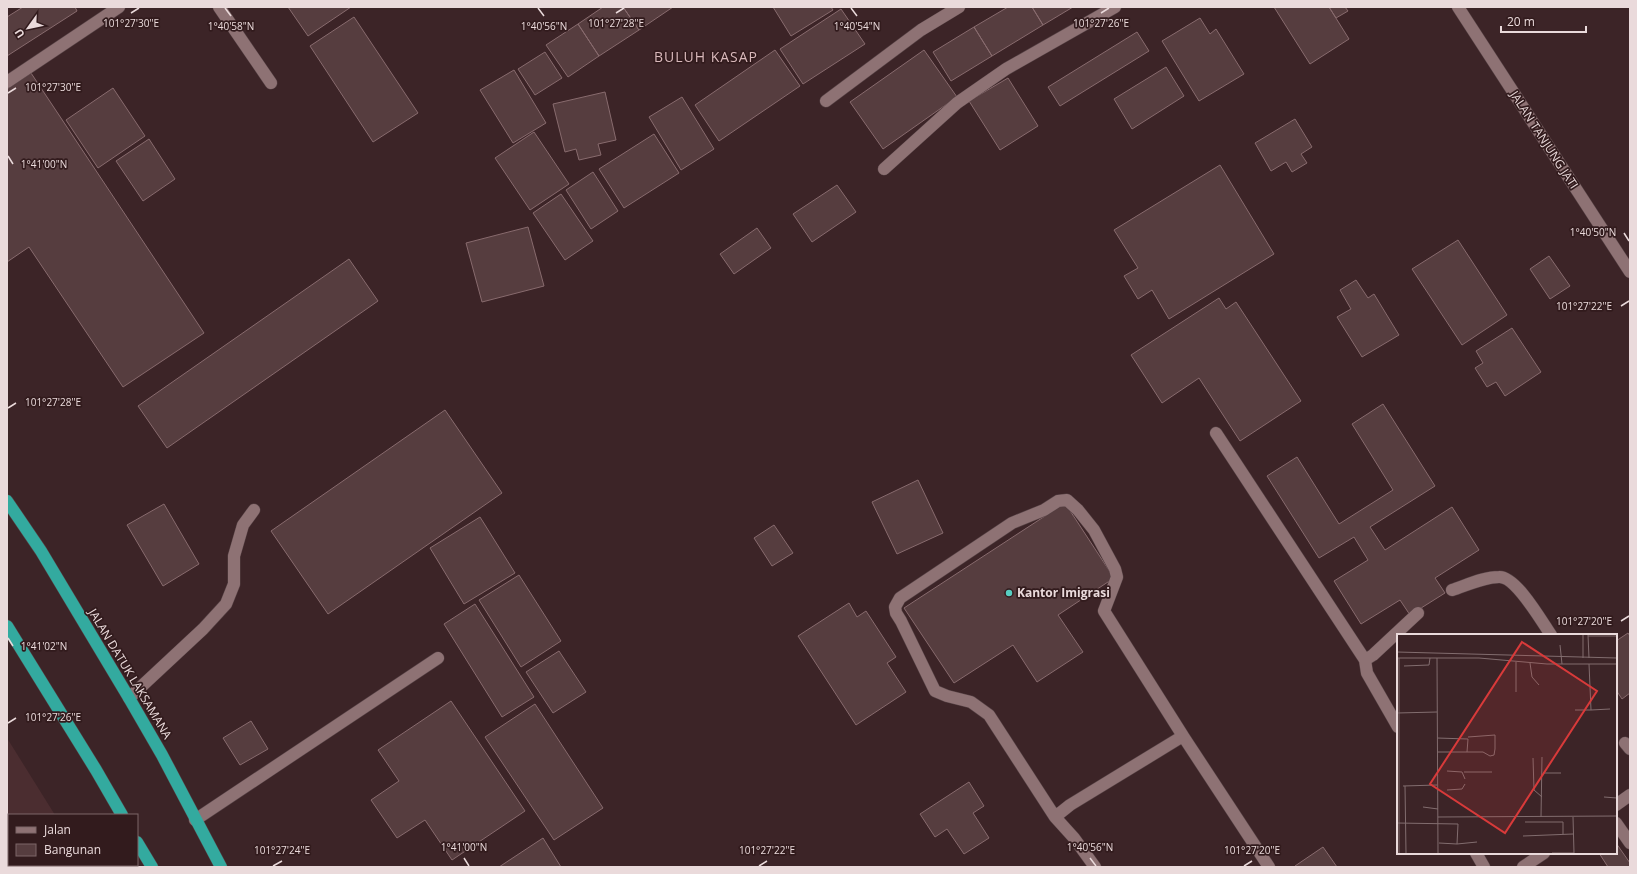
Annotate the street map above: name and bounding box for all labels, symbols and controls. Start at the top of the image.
north arrow [8,8,48,48]
scale bar [1501,8,1586,34]
text: 20 m [1507,13,1535,30]
text: 101°27'30"E [103,16,159,30]
text: 101°27'28"E [588,16,644,30]
text: 101°27'26"E [1073,16,1129,30]
text: 1°40'58"N [208,19,254,33]
text: 1°40'56"N [521,19,567,33]
text: 1°40'54"N [834,19,880,33]
text: U [11,26,28,41]
district label: BULUH KASAP [654,47,758,66]
text: 101°27'30"E [25,80,81,94]
street label: JALAN TANJUNG JATI [1506,87,1583,192]
text: 1°41'00"N [21,157,67,171]
text: 1°40'50"N [1570,225,1616,239]
text: 101°27'22"E [1556,299,1612,313]
text: 101°27'28"E [25,395,81,409]
place label: Kantor Imigrasi [1017,584,1110,601]
marker: Kantor Imigrasi [1004,588,1014,598]
street label: JALAN DATUK LAKSAMANA [84,605,176,742]
text: 101°27'20"E [1556,614,1612,628]
inset map [1397,634,1617,854]
text: 1°41'02"N [21,639,67,653]
text: 101°27'26"E [25,710,81,724]
legend [8,814,138,866]
text: Jalan [43,821,71,838]
text: 1°41'00"N [441,840,487,854]
text: 1°40'56"N [1067,840,1113,854]
text: Bangunan [44,841,101,858]
text: 101°27'24"E [254,843,310,857]
text: 101°27'22"E [739,843,795,857]
text: 101°27'20"E [1224,843,1280,857]

